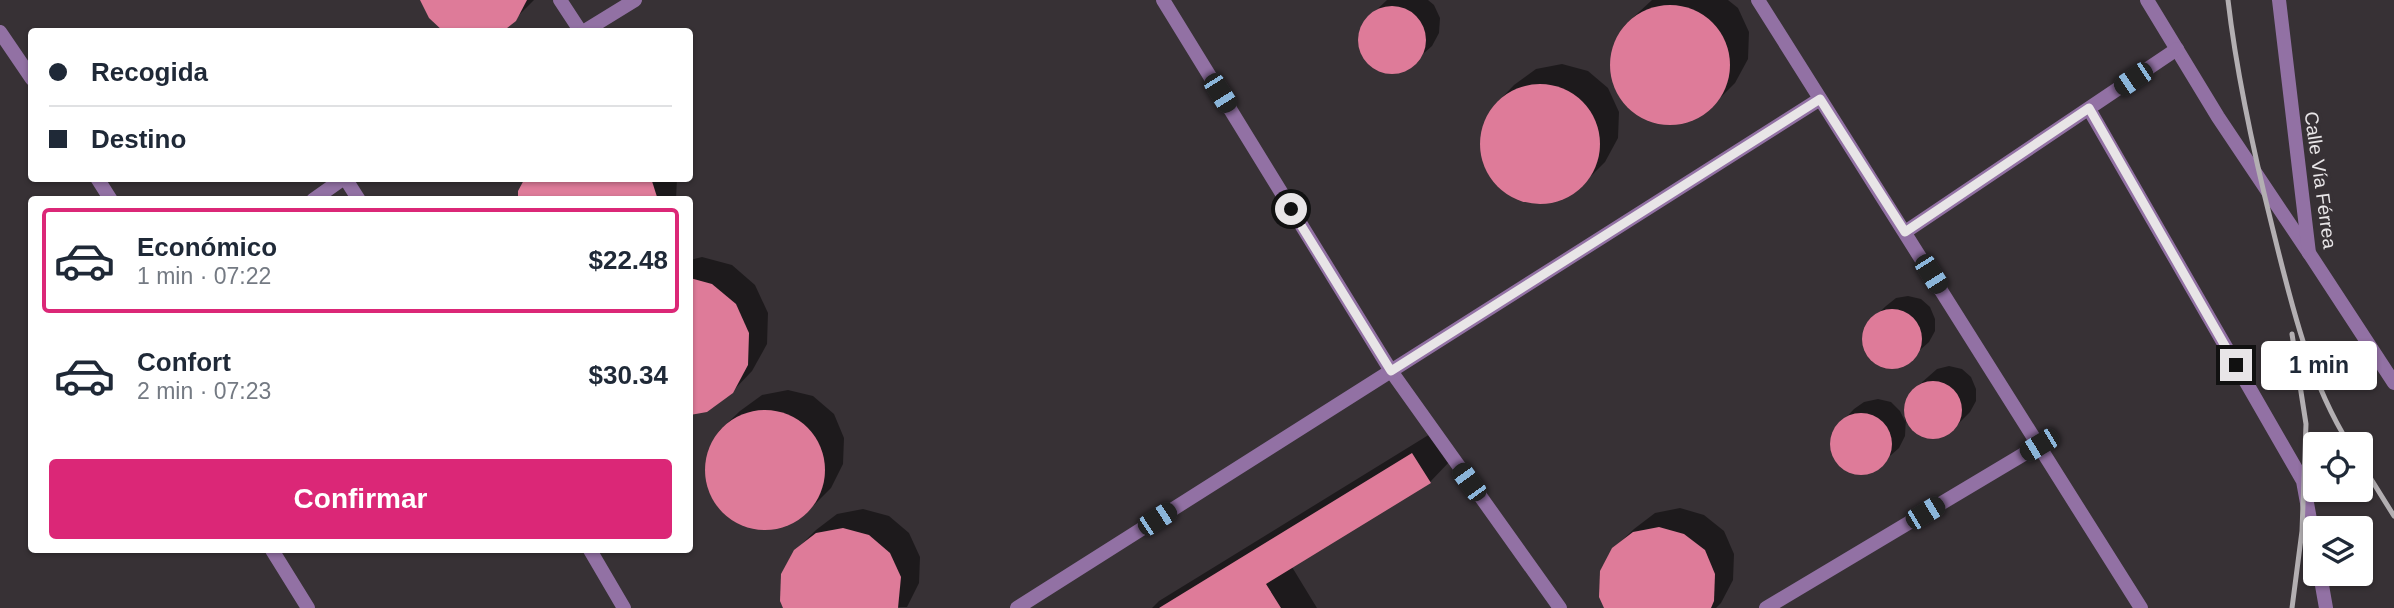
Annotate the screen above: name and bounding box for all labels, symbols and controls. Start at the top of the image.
text: Recogida [91,57,208,87]
car [2110,59,2157,99]
car [1200,70,1241,116]
street label: Calle Vía Férrea [2300,110,2341,250]
text: Destino [91,124,186,154]
route start [1275,193,1307,225]
icon: car [53,229,116,292]
text: Económico [137,232,277,262]
text: $22.48 [588,245,668,275]
car [1911,251,1952,297]
text: 1 min · 07:22 [137,263,271,289]
callout: 1 min [2260,340,2376,390]
icon: car [53,344,116,407]
text: Confort [137,347,231,377]
route end [2220,349,2252,381]
text: 1 min [2289,352,2349,378]
text: $30.34 [588,360,668,390]
text: 2 min · 07:23 [137,378,271,404]
car [2016,425,2063,465]
map controls [2303,432,2373,586]
button: locate [2303,432,2373,502]
button: Confirmar [49,459,672,539]
car [1449,459,1490,505]
car [1902,493,1949,533]
car [1134,499,1181,539]
button: layers [2303,516,2373,586]

